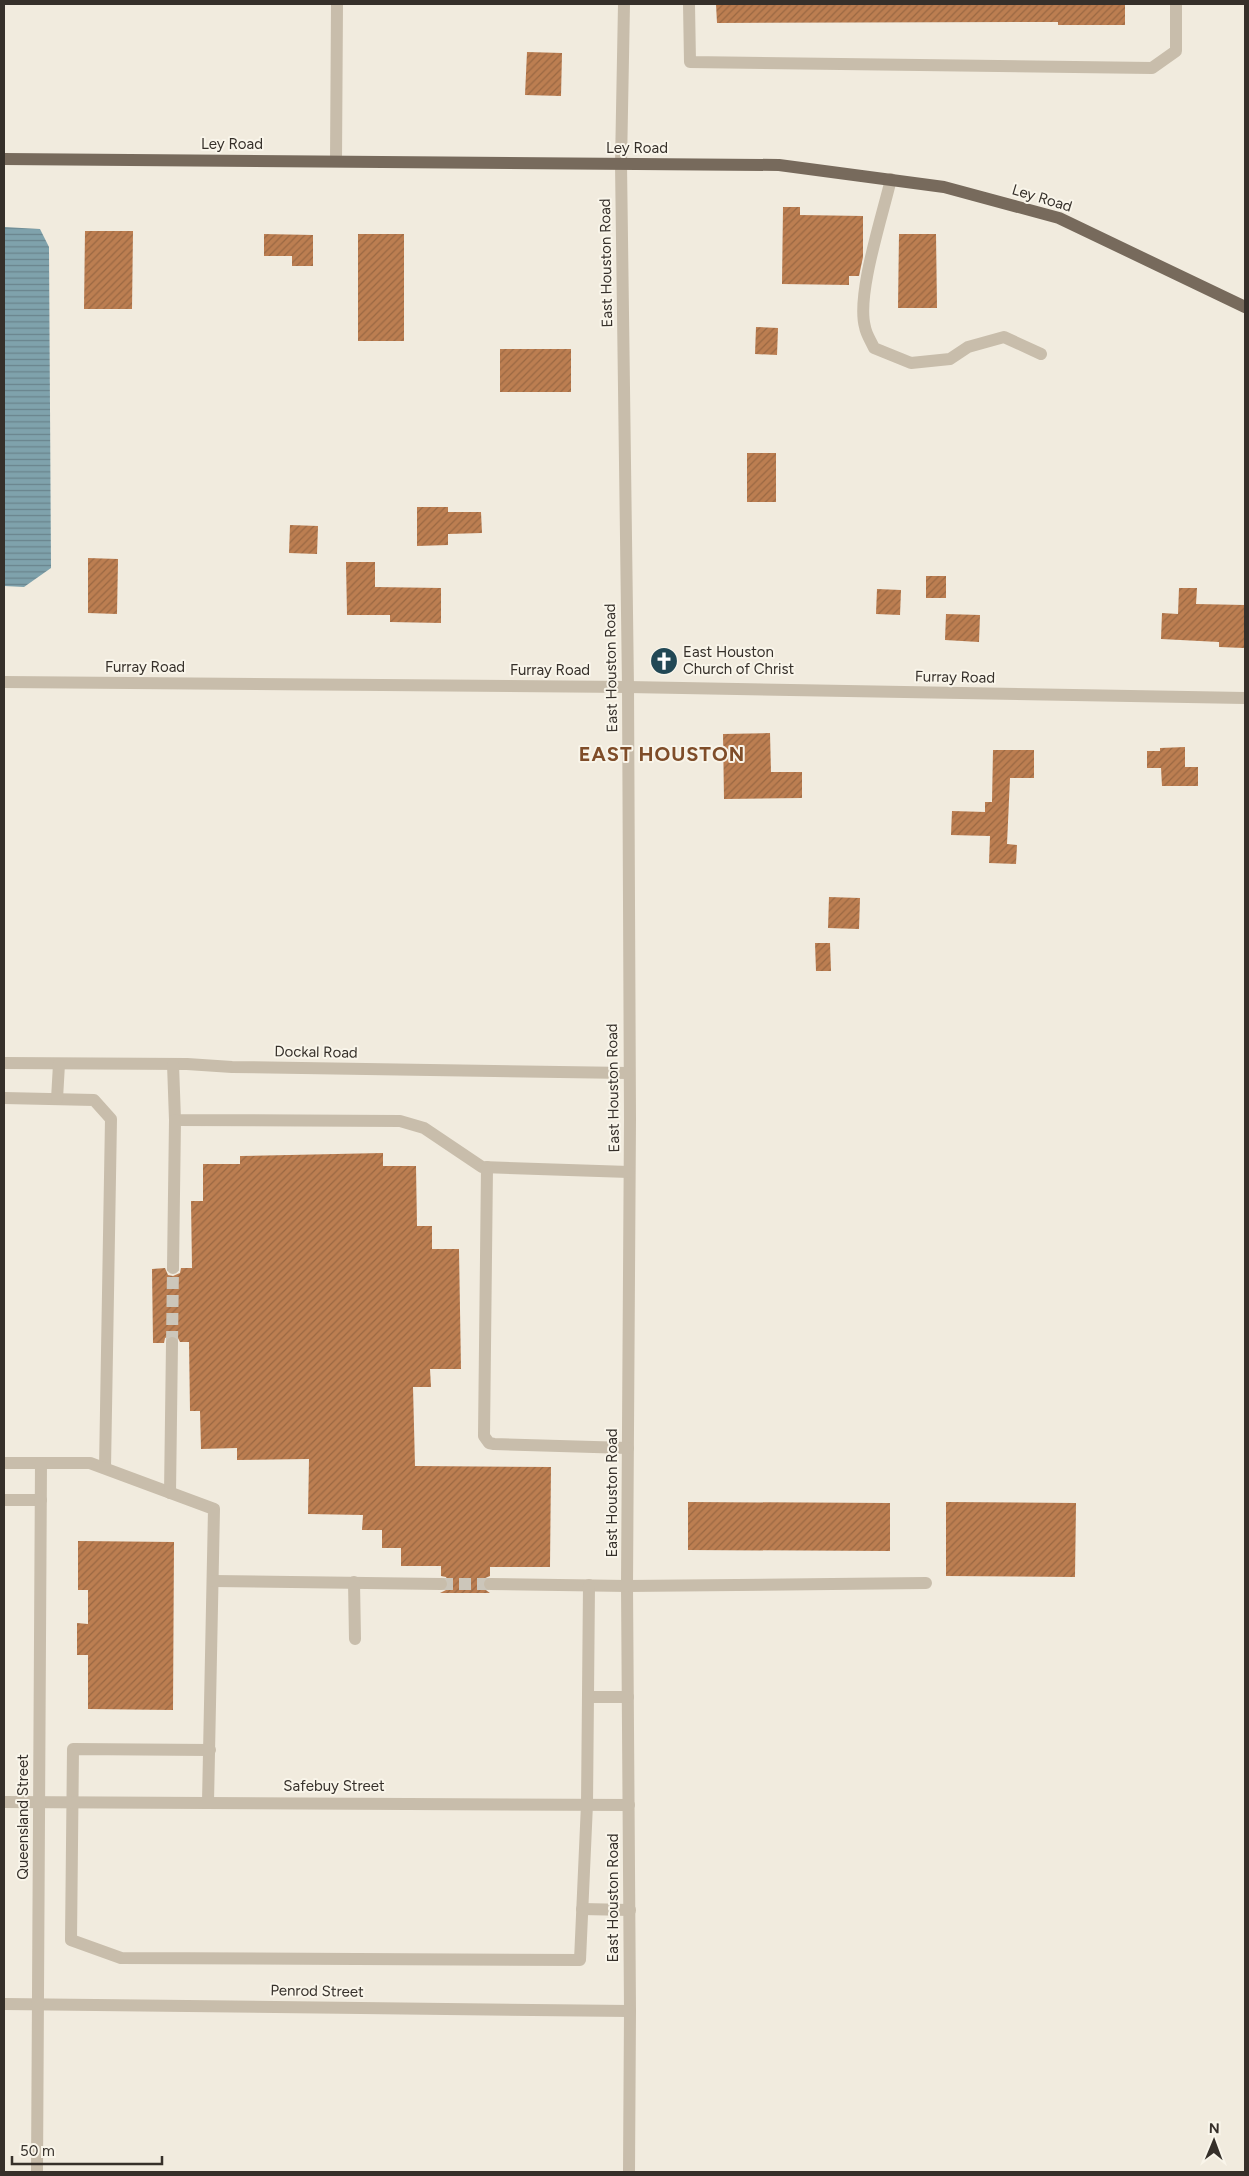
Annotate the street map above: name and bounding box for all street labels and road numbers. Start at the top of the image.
street label: Ley Road [201,135,263,153]
street label: Ley Road [606,139,668,157]
street label: Ley Road [1010,180,1074,216]
street label: East Houston Road [596,198,616,328]
street label: East Houston Road [601,603,621,733]
street label: Furray Road [105,658,185,676]
street label: Furray Road [510,661,590,679]
street label: Furray Road [915,667,995,687]
street label: East Houston Road [603,1023,623,1153]
street label: Dockal Road [274,1042,358,1062]
street label: East Houston Road [603,1428,621,1558]
street label: Queensland Street [14,1754,32,1880]
street label: Safebuy Street [283,1777,385,1795]
street label: East Houston Road [604,1833,622,1963]
street label: Penrod Street [270,1981,364,2001]

